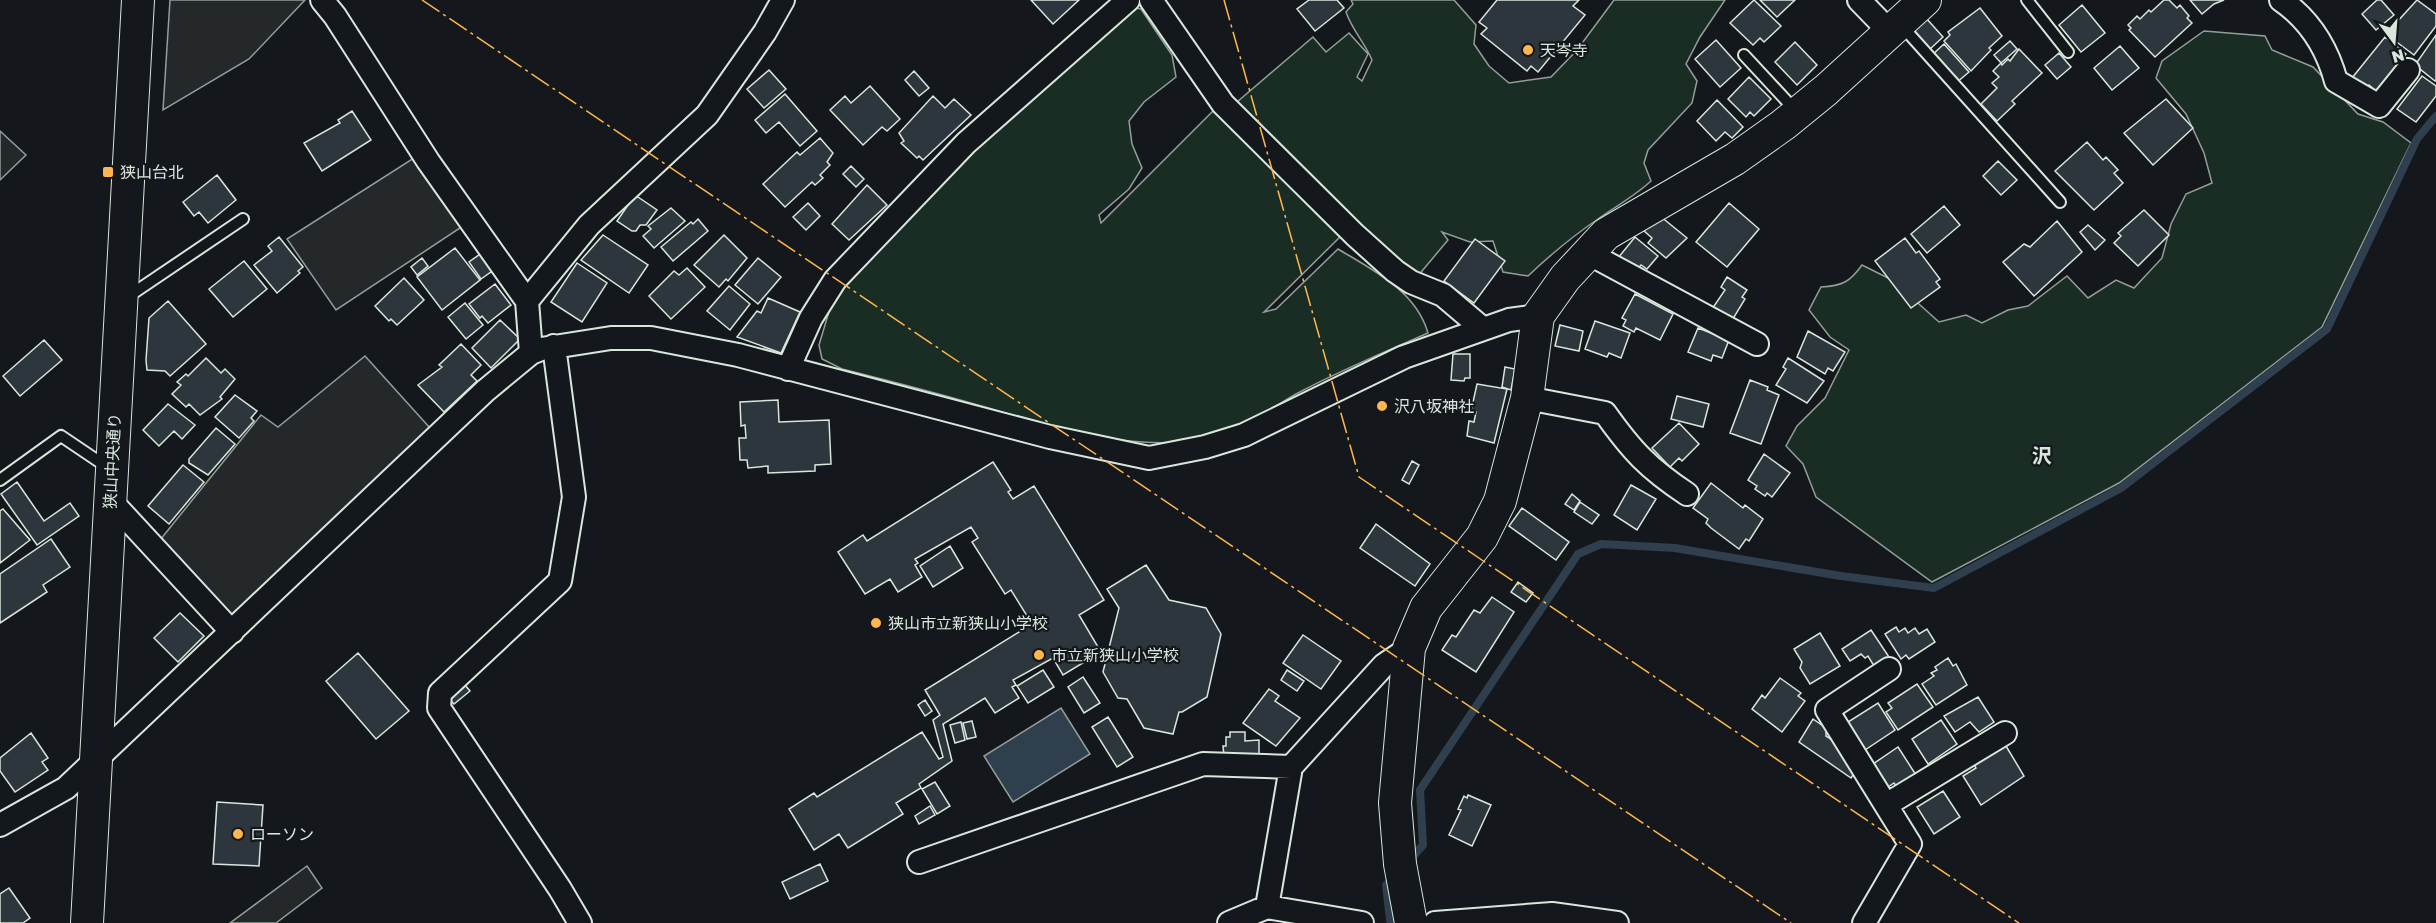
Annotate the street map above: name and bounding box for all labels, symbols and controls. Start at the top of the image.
north arrow [2364,12,2424,72]
place label: 天岑寺 [1540,40,1588,60]
marker: 天岑寺 [1521,43,1535,57]
text: N [2390,45,2407,68]
place label: 狭山台北 [120,162,184,182]
marker: 狭山台北 [101,165,115,179]
place label: 沢八坂神社 [1394,396,1474,416]
marker: 沢八坂神社 [1375,399,1389,413]
street label: 狭山中央通り [100,413,124,509]
district label: 沢 [2032,443,2052,467]
place label: 狭山市立新狭山小学校 [888,613,1048,633]
marker: 狭山市立新狭山小学校 [869,616,883,630]
place label: 市立新狭山小学校 [1051,645,1179,665]
marker: 市立新狭山小学校 [1032,648,1046,662]
place label: ローソン [250,824,314,844]
marker: ローソン [231,827,245,841]

